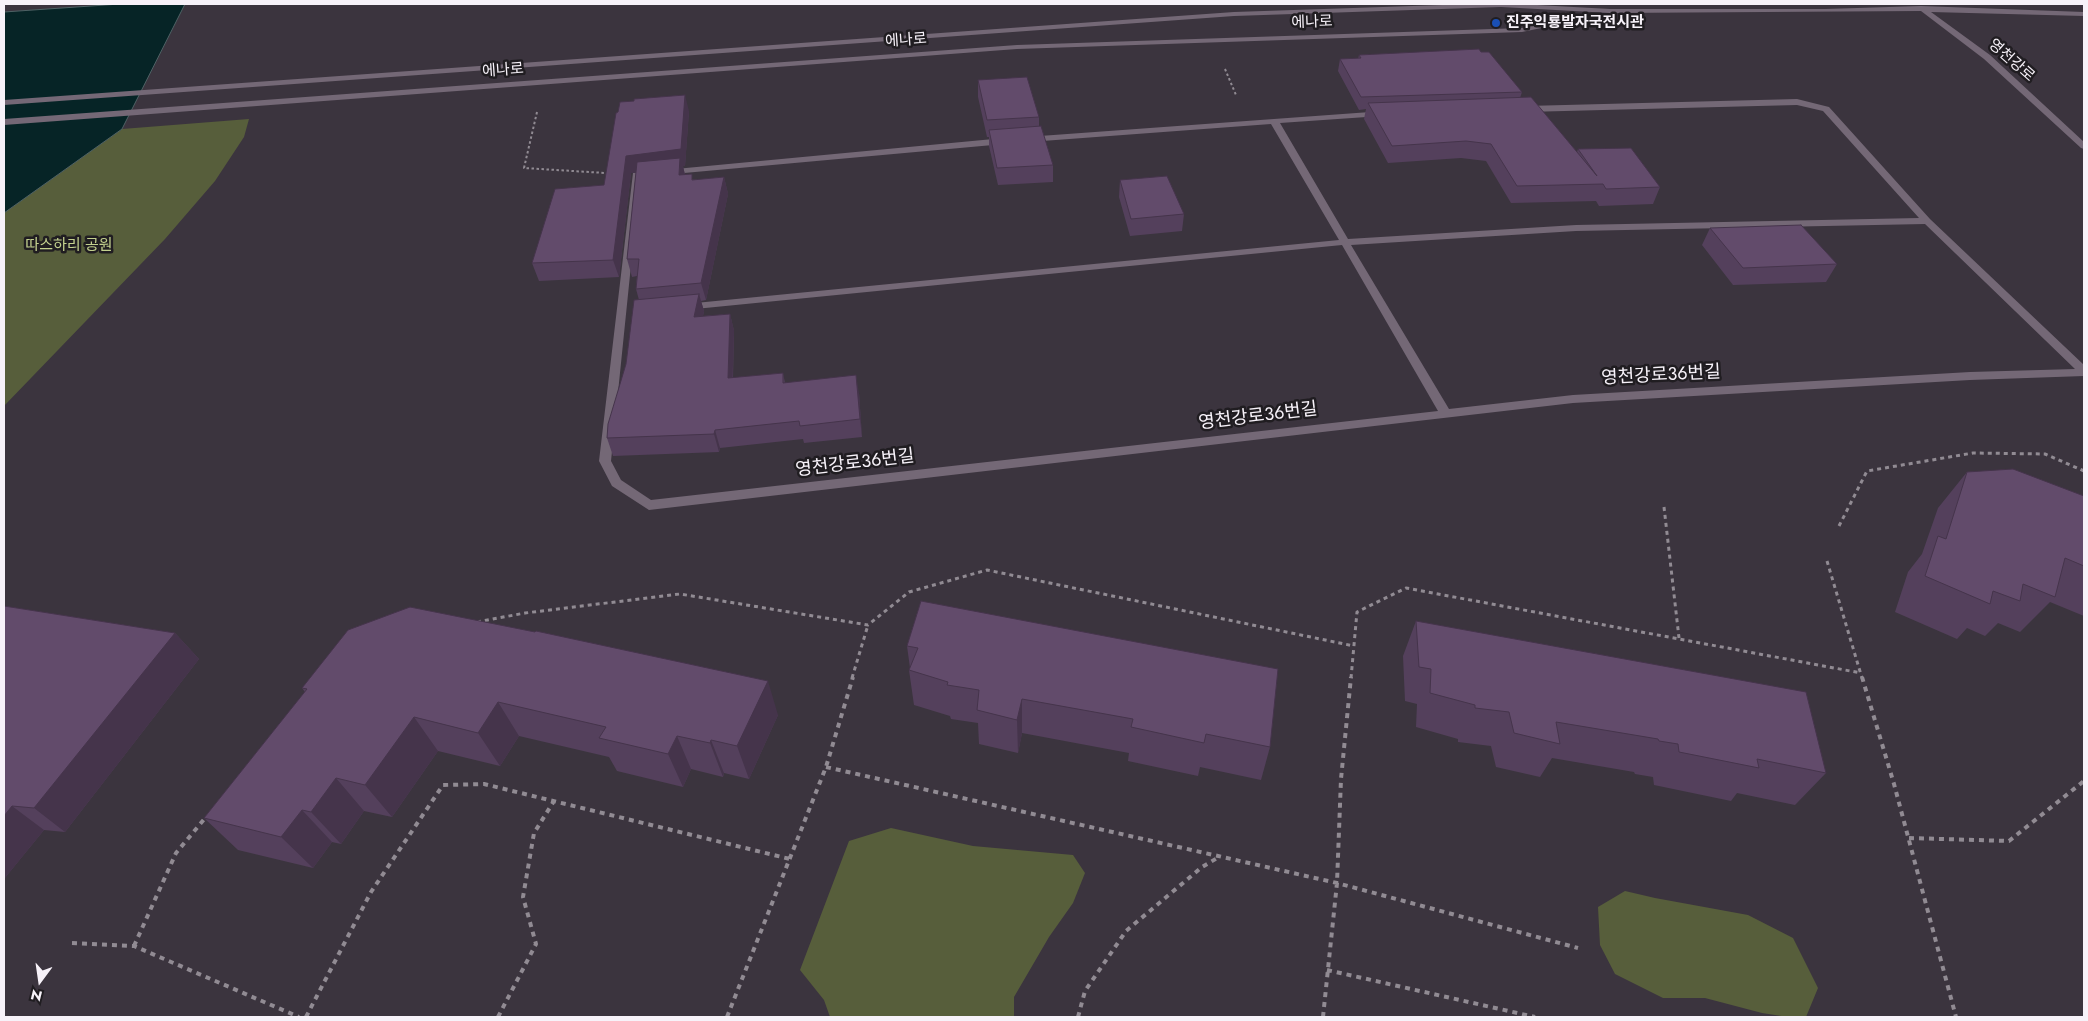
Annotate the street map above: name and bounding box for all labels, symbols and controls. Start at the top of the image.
street label: 에나로 [1291,13,1333,33]
place label: 진주익룡발자국전시관 [1506,14,1644,32]
marker: 진주익룡발자국전시관 [1490,17,1502,29]
street label: 에나로 [885,31,927,51]
street label: 영천강로 [1984,36,2038,86]
street label: 에나로 [482,61,524,81]
park label: 따스하리 공원 [25,237,113,255]
street label: 영천강로36번길 [1601,362,1721,390]
street label: 영천강로36번길 [1197,399,1319,435]
street label: 영천강로36번길 [794,446,916,482]
north arrow [15,956,65,1006]
text: N [29,985,44,1007]

